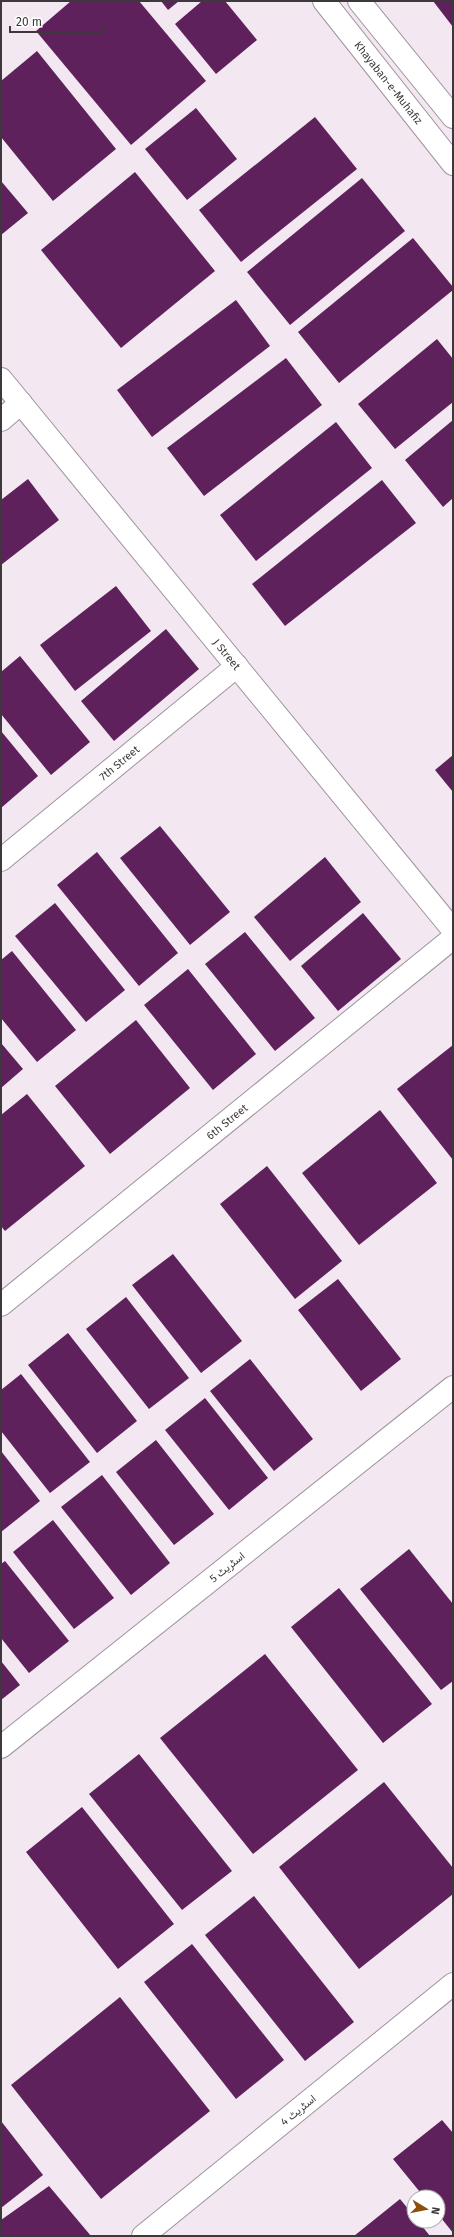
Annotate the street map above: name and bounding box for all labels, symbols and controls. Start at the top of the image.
scale bar [10,8,103,34]
text: 20 m [16,15,42,29]
street label: Khayaban-e-Muhafiz [351,39,425,127]
street label: J Street [210,636,243,673]
street label: 7th Street [97,743,142,784]
street label: 6th Street [204,1101,250,1142]
street label: اسٹریٹ 5 [207,1549,247,1585]
street label: اسٹریٹ 4 [278,2092,319,2129]
north arrow [406,2189,446,2229]
text: N [428,2206,442,2215]

